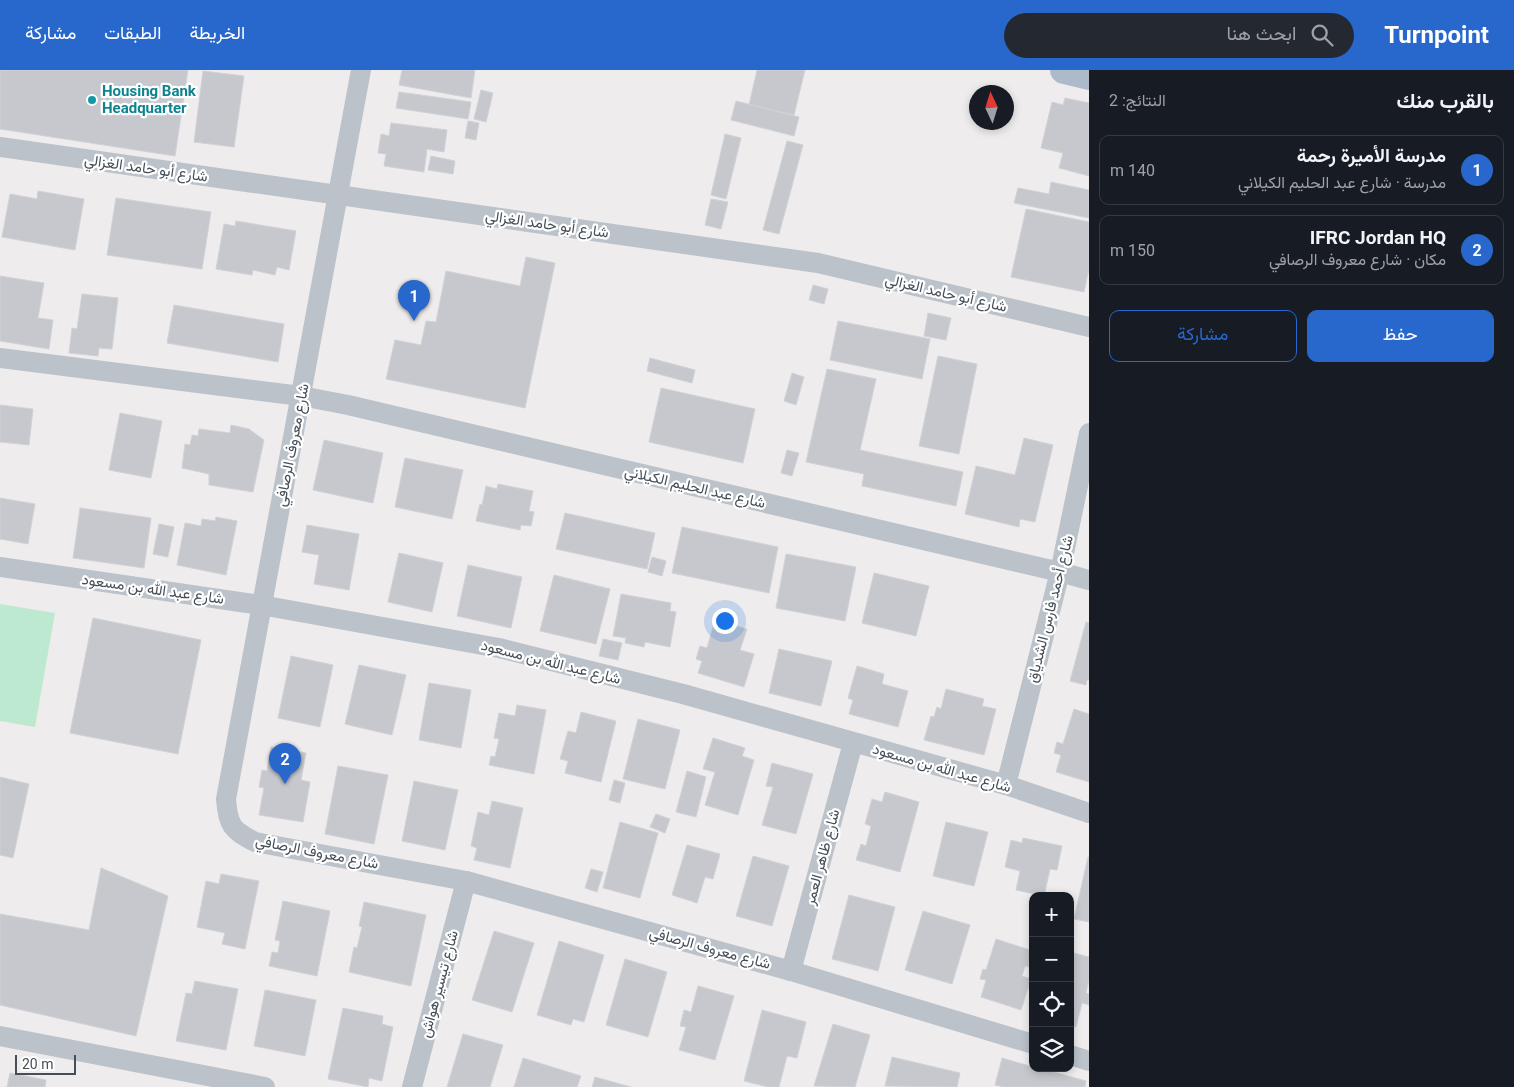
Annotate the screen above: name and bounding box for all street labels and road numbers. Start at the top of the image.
street label: شارع أبو حامد الغزالي [83,150,209,190]
street label: شارع أبو حامد الغزالي [484,206,610,246]
street label: شارع أبو حامد الغزالي [882,270,1009,320]
street label: شارع معروف الرصافي [271,382,317,509]
street label: شارع عبد الحليم الكيلاني [622,462,767,516]
street label: شارع أحمد فارس الشدياق [1023,533,1079,685]
street label: شارع عبد الله بن مسعود [81,570,225,610]
street label: شارع عبد الله بن مسعود [479,636,623,690]
street label: شارع عبد الله بن مسعود [870,740,1013,798]
street label: شارع ظاهر العمر [800,807,845,908]
street label: شارع معروف الرصافي [253,831,380,877]
street label: شارع معروف الرصافي [646,923,773,977]
street label: شارع تيسير هواش [416,928,464,1040]

